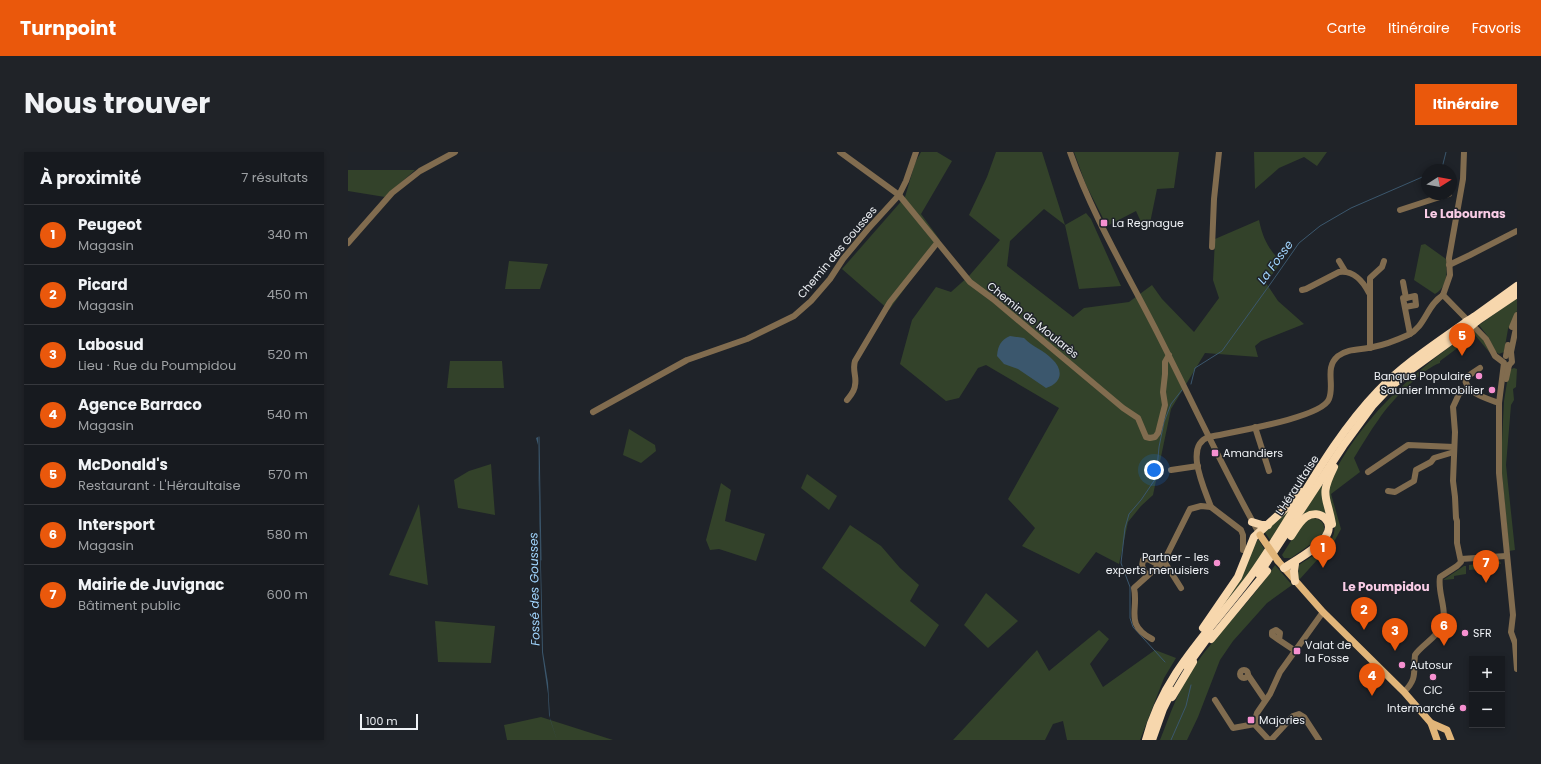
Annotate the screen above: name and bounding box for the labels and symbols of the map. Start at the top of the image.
north arrow [1421,164,1457,200]
street label: Chemin des Gousses [794,202,881,302]
district label: Le Labournas [1424,205,1506,222]
place label: La Regnague [1112,215,1184,231]
marker: La Regnague [1099,218,1109,228]
water label: La Fosse [1253,236,1297,287]
street label: Chemin de Moularès [984,278,1082,362]
pin: 5 [1449,323,1475,356]
place label: Banque Populaire [1374,368,1471,384]
marker: Banque Populaire [1474,371,1484,381]
place label: Saunier Immobilier [1381,382,1484,398]
marker: Saunier Immobilier [1487,385,1497,395]
place label: Amandiers [1223,445,1283,461]
marker: Amandiers [1210,448,1220,458]
street label: L'Héraultaise [1272,452,1323,518]
your location [1144,460,1164,480]
water label: Fossé des Gousses [525,532,543,646]
pin: 1 [1310,535,1336,568]
place label: Partner - les experts menuisiers [1106,549,1209,578]
pin: 7 [1473,550,1499,583]
marker: Partner - les experts menuisiers [1212,558,1222,568]
district label: Le Poumpidou [1342,578,1430,595]
pin: 2 [1351,597,1377,630]
pin: 6 [1431,613,1457,646]
pin: 3 [1382,618,1408,651]
place label: SFR [1473,625,1492,641]
marker: SFR [1460,628,1470,638]
place label: Valat de la Fosse [1305,637,1351,666]
marker: Valat de la Fosse [1292,646,1302,656]
place label: Autosur [1410,657,1452,673]
marker: Autosur [1397,660,1407,670]
pin: 4 [1359,663,1385,696]
marker: CIC [1428,672,1438,682]
place label: CIC [1423,682,1443,698]
place label: Intermarché [1387,700,1455,716]
marker: Intermarché [1458,703,1468,713]
scale bar [360,712,418,731]
place label: Majories [1259,712,1305,728]
marker: Majories [1246,715,1256,725]

